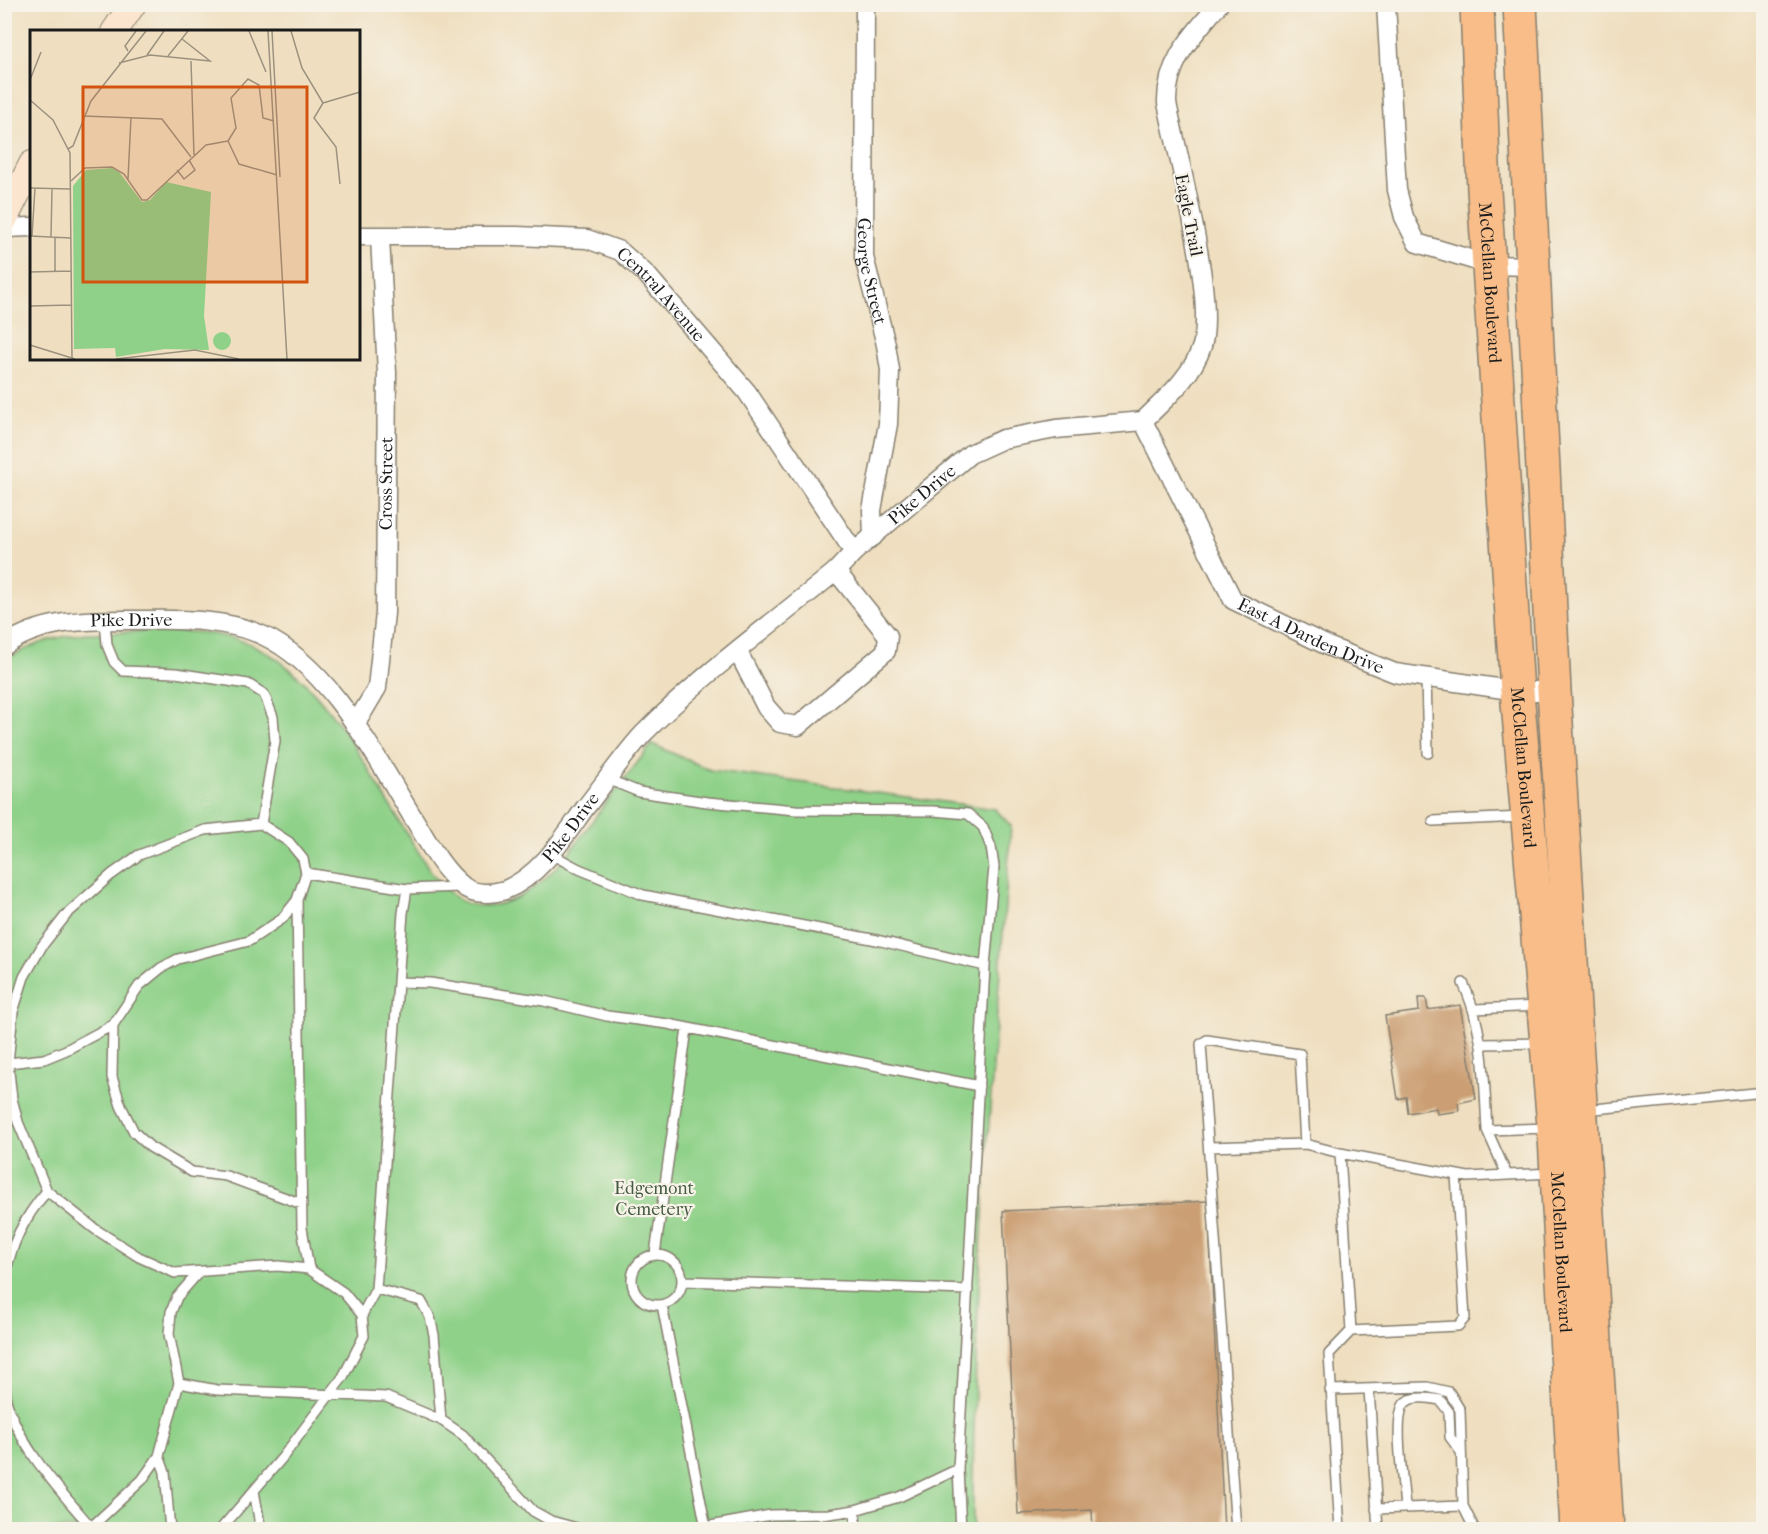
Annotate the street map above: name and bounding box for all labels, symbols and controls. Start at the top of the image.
inset map [30,30,360,360]
street label: Eagle Trail [1170,172,1207,258]
street label: McClellan Boulevard [1474,201,1505,364]
street label: George Street [853,218,891,327]
street label: Central Avenue [612,243,709,346]
street label: Cross Street [376,436,397,530]
street label: Pike Drive [884,461,960,530]
street label: East A Darden Drive [1234,594,1387,678]
street label: Pike Drive [90,610,172,632]
street label: McClellan Boulevard [1506,686,1540,849]
street label: Pike Drive [538,789,604,867]
street label: McClellan Boulevard [1546,1171,1576,1333]
park label: Edgemont Cemetery [614,1178,695,1220]

